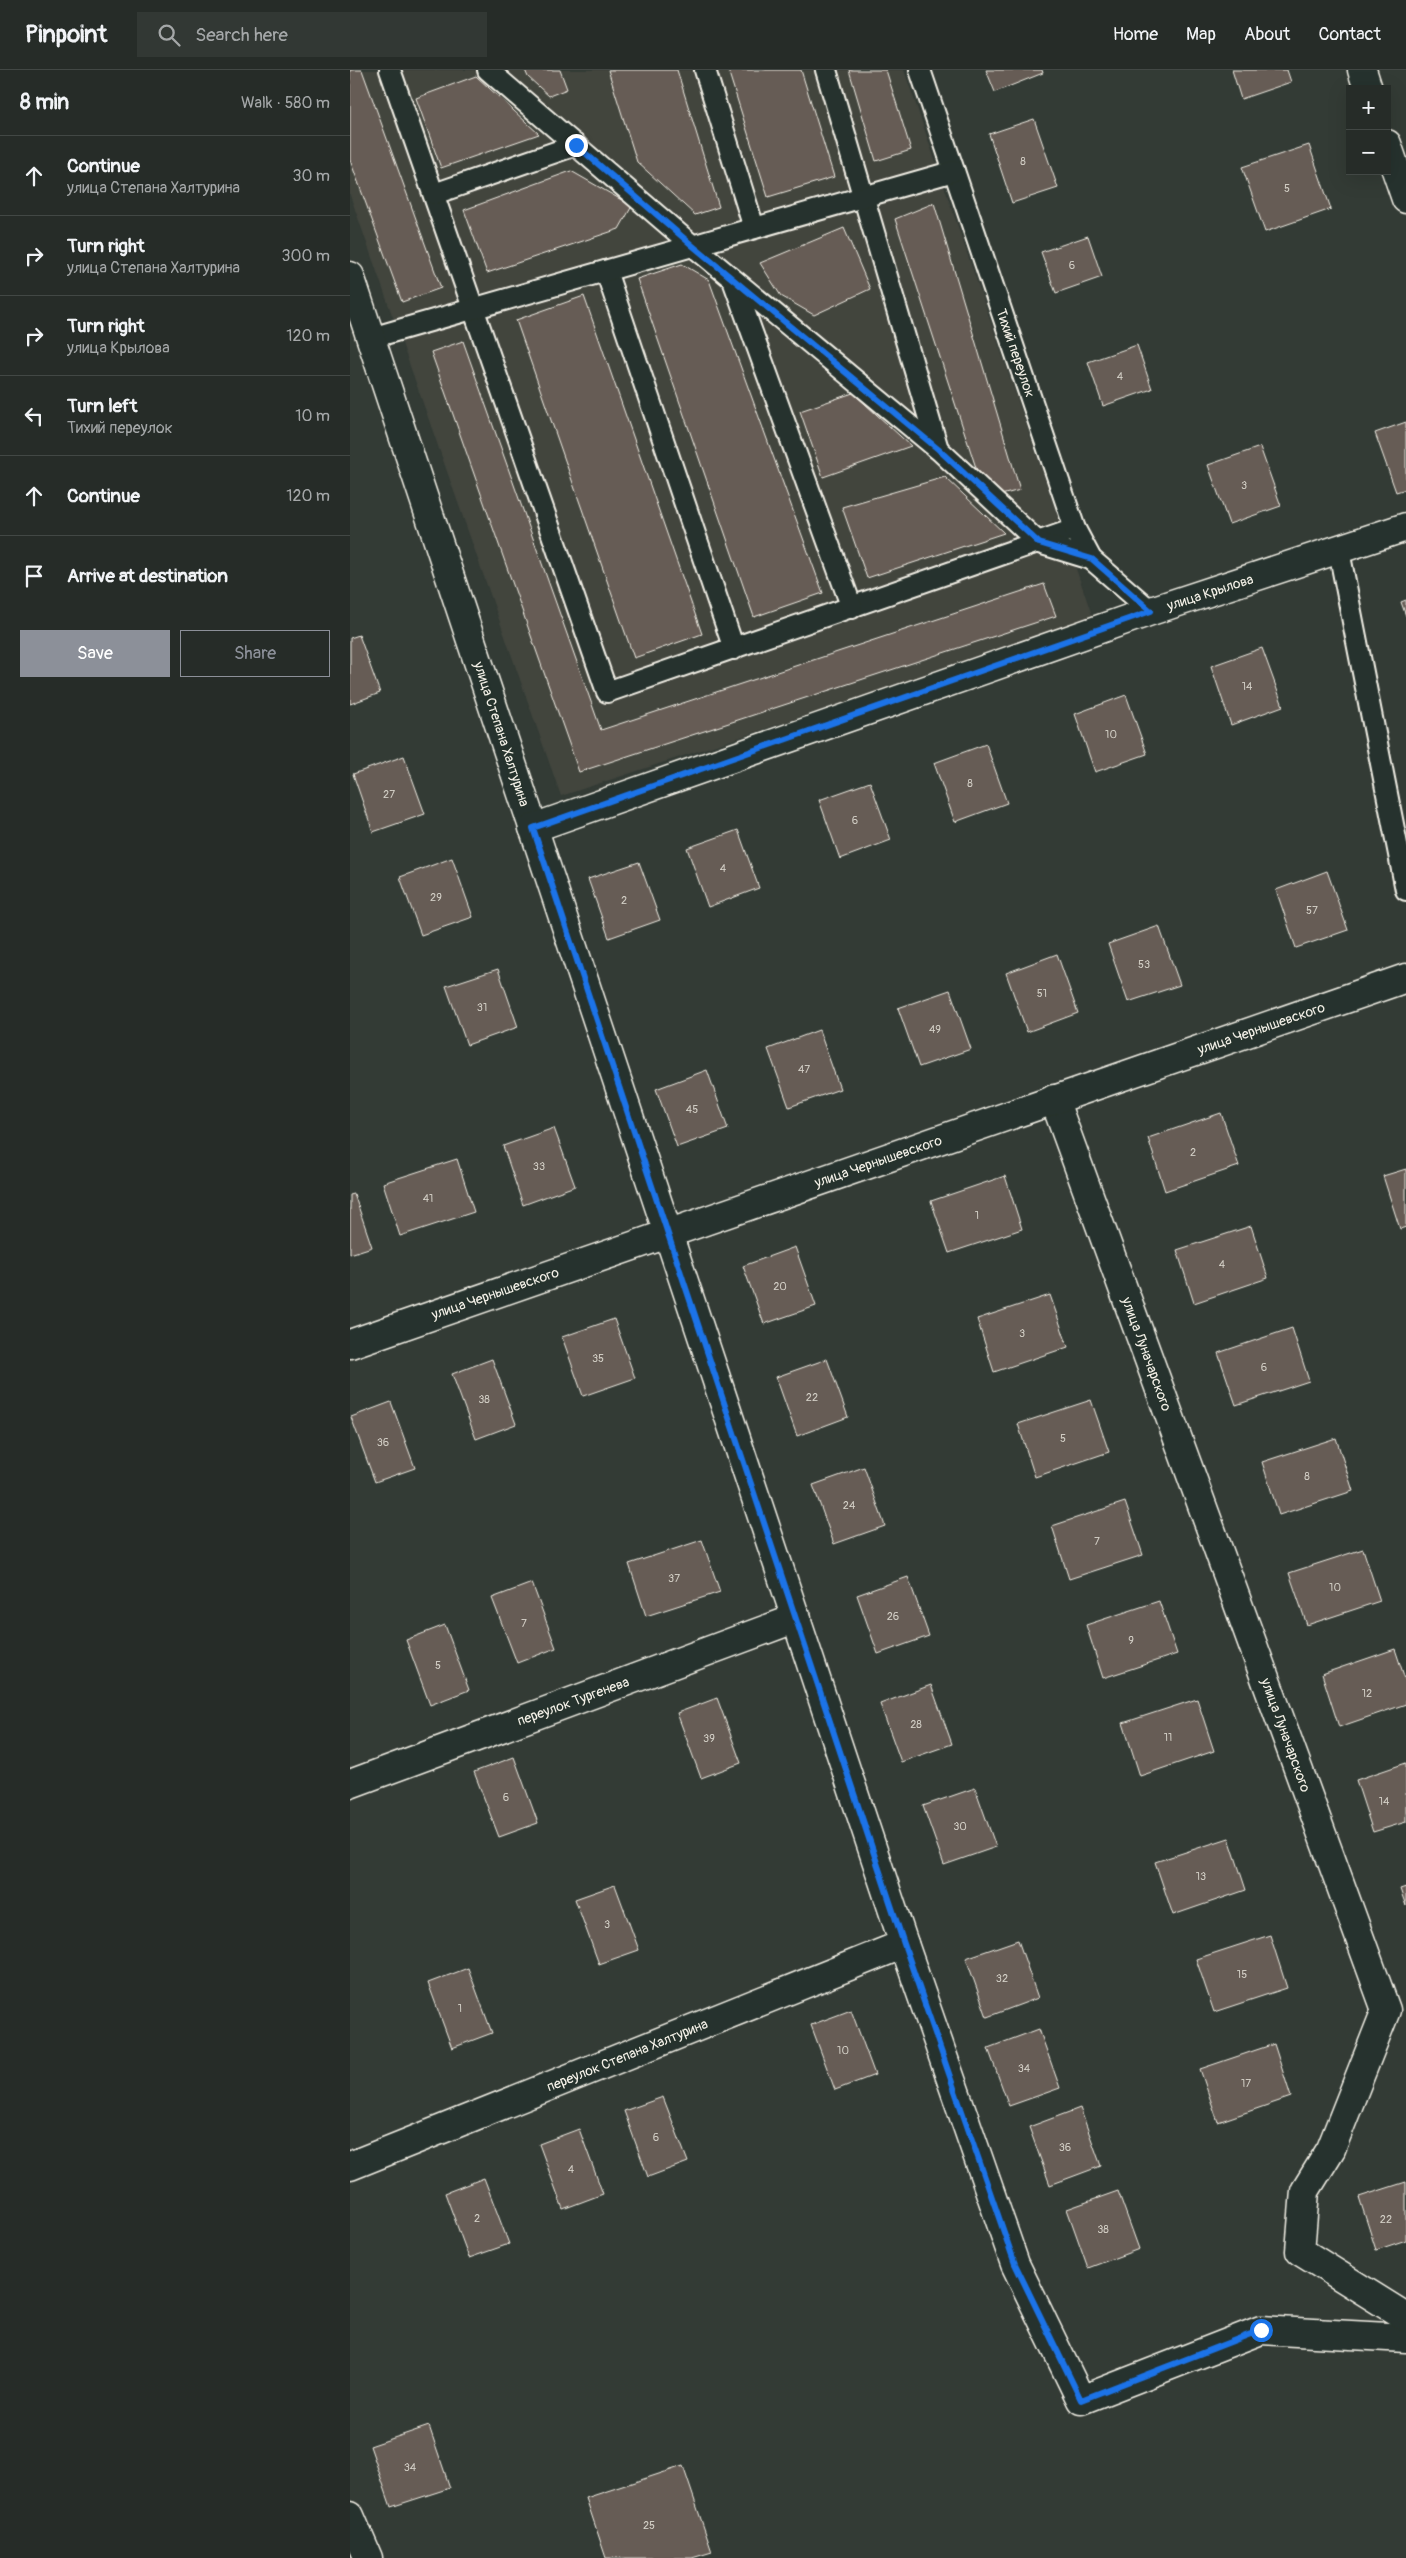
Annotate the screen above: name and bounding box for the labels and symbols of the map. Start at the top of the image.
route end [565,134,588,157]
house number: 8 [1020,155,1026,168]
house number: 5 [1284,182,1290,195]
house number: 6 [1069,259,1075,272]
street label: Тихий переулок [992,307,1039,400]
house number: 4 [1117,370,1124,383]
house number: 3 [1241,479,1247,492]
street label: улица Крылова [1164,571,1256,615]
street label: улица Степана Халтурина [470,659,533,809]
house number: 14 [1242,680,1253,693]
house number: 10 [1105,728,1117,741]
house number: 8 [967,777,973,790]
house number: 27 [383,788,395,801]
house number: 6 [852,814,858,827]
house number: 4 [720,862,727,875]
house number: 29 [430,891,442,904]
house number: 2 [621,894,627,907]
house number: 57 [1306,904,1318,917]
house number: 53 [1138,958,1150,971]
house number: 51 [1037,987,1047,1000]
street label: улица Чернышевского [1194,999,1328,1059]
house number: 31 [477,1001,487,1014]
house number: 49 [929,1023,941,1036]
house number: 47 [798,1063,810,1076]
house number: 45 [686,1103,698,1116]
street label: улица Чернышевского [811,1132,945,1192]
house number: 2 [1190,1146,1196,1159]
house number: 33 [533,1160,545,1173]
house number: 41 [423,1192,433,1205]
house number: 1 [975,1209,979,1222]
house number: 4 [1219,1258,1226,1271]
street label: улица Чернышевского [428,1264,562,1324]
house number: 20 [773,1280,787,1293]
street label: улица Луначарского [1118,1294,1175,1414]
house number: 3 [1019,1327,1025,1340]
house number: 35 [592,1352,604,1365]
house number: 6 [1261,1361,1267,1374]
house number: 22 [806,1391,818,1404]
house number: 38 [478,1393,490,1406]
house number: 5 [1060,1432,1066,1445]
house number: 36 [377,1436,389,1449]
house number: 8 [1304,1470,1310,1483]
house number: 24 [843,1499,856,1512]
house number: 7 [1094,1535,1100,1548]
house number: 37 [668,1572,680,1585]
house number: 10 [1329,1581,1341,1594]
house number: 26 [887,1610,899,1623]
house number: 7 [521,1617,527,1630]
house number: 9 [1128,1634,1134,1647]
house number: 5 [435,1659,441,1672]
street label: переулок Тургенева [515,1673,632,1730]
street label: улица Луначарского [1257,1675,1314,1795]
house number: 12 [1362,1687,1372,1700]
house number: 28 [910,1718,922,1731]
house number: 11 [1164,1731,1172,1744]
house number: 39 [703,1732,715,1745]
house number: 6 [503,1791,509,1804]
house number: 14 [1379,1795,1390,1808]
house number: 30 [953,1820,967,1833]
house number: 13 [1196,1870,1206,1883]
house number: 3 [604,1918,610,1931]
house number: 15 [1237,1968,1247,1981]
house number: 32 [996,1972,1008,1985]
house number: 1 [458,2002,462,2015]
street label: переулок Степана Халтурина [544,2015,710,2096]
house number: 10 [837,2044,849,2057]
house number: 34 [1018,2062,1031,2075]
house number: 17 [1241,2077,1251,2090]
house number: 6 [653,2131,659,2144]
house number: 36 [1059,2141,1071,2154]
house number: 4 [568,2163,575,2176]
house number: 2 [474,2212,480,2225]
house number: 22 [1380,2213,1392,2226]
house number: 38 [1097,2223,1109,2236]
route start [1250,2319,1273,2342]
house number: 34 [404,2461,417,2474]
house number: 25 [643,2519,655,2532]

